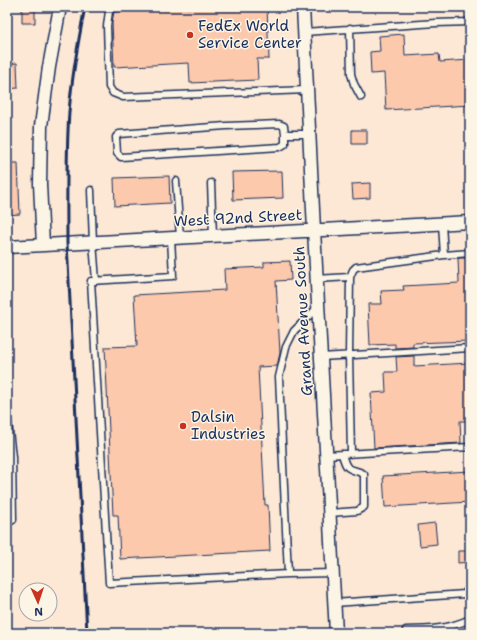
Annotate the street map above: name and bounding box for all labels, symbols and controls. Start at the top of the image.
place label: FedEx World Service Center [198,16,302,53]
marker: FedEx World Service Center [185,30,195,40]
street label: West 92nd Street [173,205,303,231]
street label: Grand Avenue South [289,246,317,396]
place label: Dalsin Industries [191,407,266,444]
marker: Dalsin Industries [178,421,188,431]
north arrow [18,582,58,622]
text: N [33,604,43,619]

